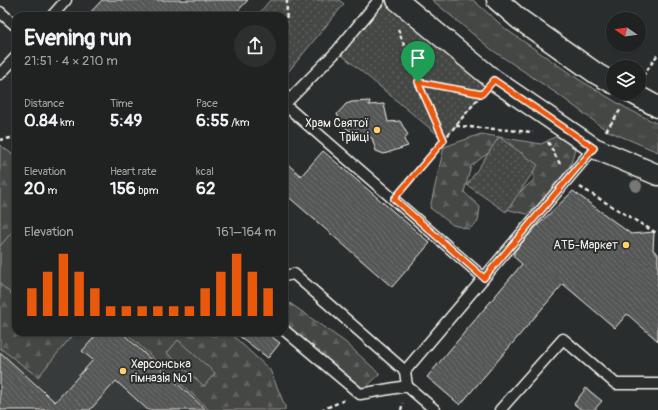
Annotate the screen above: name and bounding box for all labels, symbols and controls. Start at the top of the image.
north arrow [606,12,646,52]
map controls [606,12,646,100]
text: Evening run [24,24,132,52]
button: share [234,25,276,67]
pin [401,41,435,82]
icon: arrive [407,47,429,69]
text: 21:51 · 4 × 210 m [24,53,118,69]
button: layers [606,60,646,100]
text: Distance [24,97,64,110]
text: Time [110,97,133,110]
text: Pace [196,97,218,110]
text: 0.84 [24,110,58,131]
text: 5:49 [110,110,142,131]
text: 6:55 [196,110,229,131]
text: km [58,116,75,129]
text: /km [229,116,250,129]
place label: Храм Святої Трійці [305,116,369,145]
marker: Храм Святої Трійці [372,125,382,135]
text: Elevation [24,165,66,178]
text: Heart rate [110,165,156,178]
text: kcal [196,165,214,178]
text: 20 [24,178,45,199]
text: 156 [110,178,136,199]
text: 62 [196,178,215,199]
text: m [45,184,57,197]
text: bpm [136,184,159,197]
text: Elevation [24,224,74,240]
text: 161–164 m [216,224,276,240]
place label: АТБ-Маркет [553,238,618,253]
marker: АТБ-Маркет [621,240,631,250]
place label: Херсонська гімназія №1 [131,357,192,386]
marker: Херсонська гімназія №1 [118,366,128,376]

